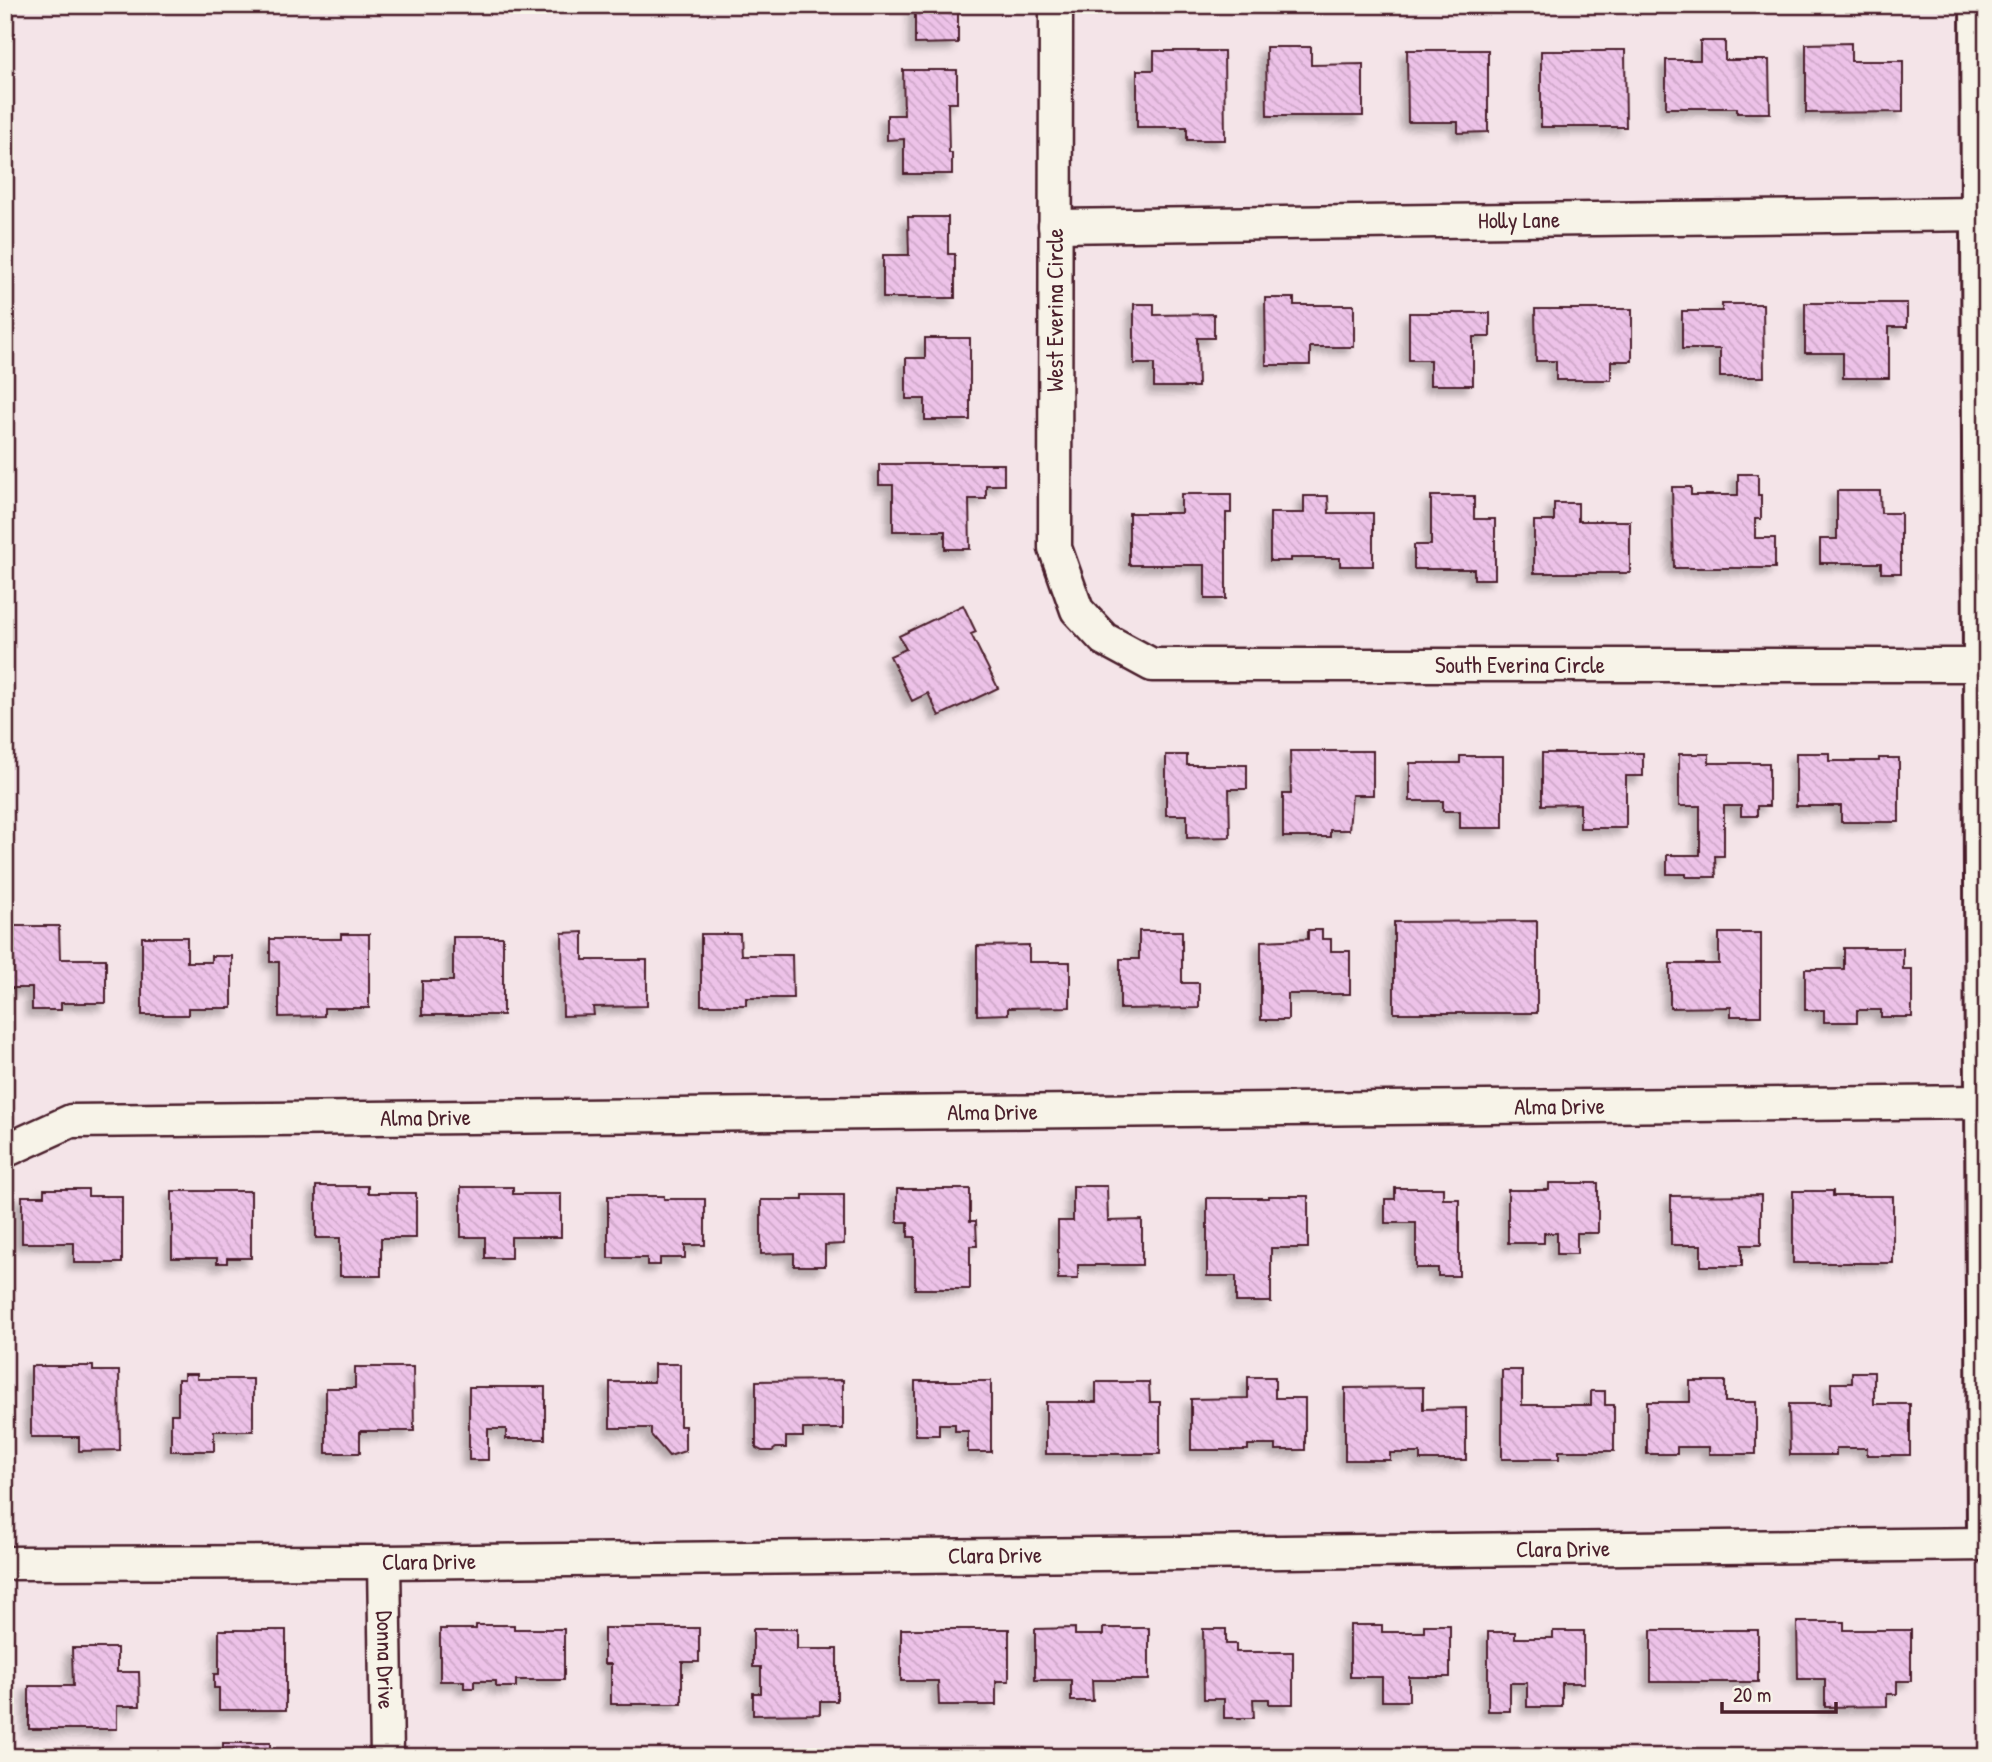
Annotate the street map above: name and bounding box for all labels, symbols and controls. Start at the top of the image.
street label: Holly Lane [1478,203,1560,236]
street label: West Everina Circle [1039,228,1070,392]
street label: South Everina Circle [1435,649,1605,680]
street label: Alma Drive [1514,1090,1605,1122]
street label: Alma Drive [947,1095,1038,1127]
street label: Alma Drive [380,1101,471,1133]
street label: Clara Drive [1516,1532,1610,1564]
street label: Clara Drive [948,1539,1042,1571]
street label: Clara Drive [382,1545,476,1577]
street label: Donna Drive [370,1610,402,1710]
scale bar [1722,1671,1836,1715]
text: 20 m [1733,1680,1771,1709]

